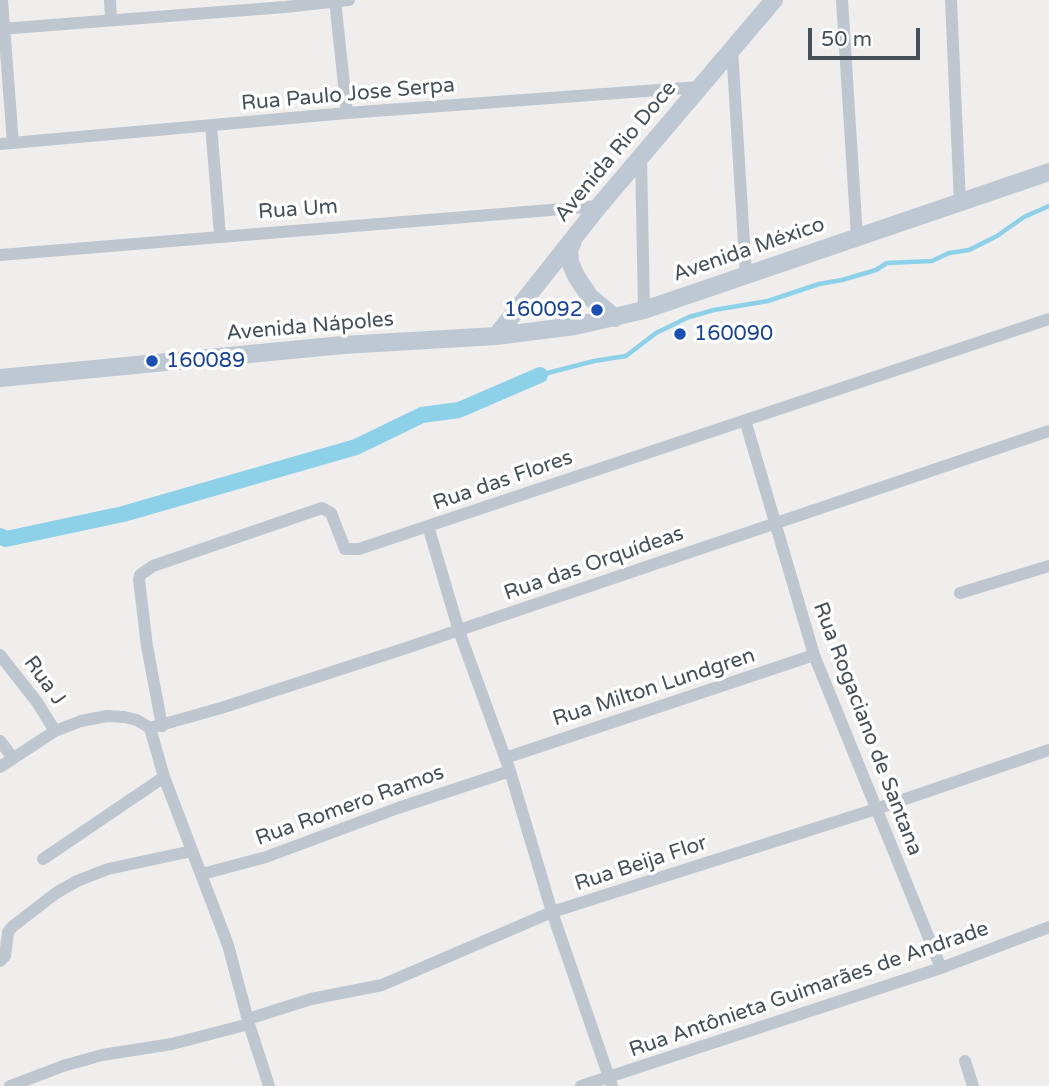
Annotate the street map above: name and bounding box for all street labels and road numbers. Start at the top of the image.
street label: Rua Paulo Jose Serpa [240,73,456,117]
street label: Avenida Rio Doce [550,77,682,227]
street label: Rua Um [257,195,339,225]
street label: Avenida México [670,212,828,288]
street label: Avenida Nápoles [225,307,395,347]
street label: Rua das Flores [430,445,576,517]
street label: Rua das Orquídeas [501,521,687,607]
street label: Rua Rogaciano de Santana [807,599,927,859]
street label: Rua Milton Lundgren [550,643,758,733]
street label: Rua J [18,651,70,711]
street label: Rua Romero Ramos [252,760,448,852]
street label: Rua Beija Flor [572,831,710,897]
street label: Rua Antônieta Guimarães de Andrade [626,916,992,1064]

